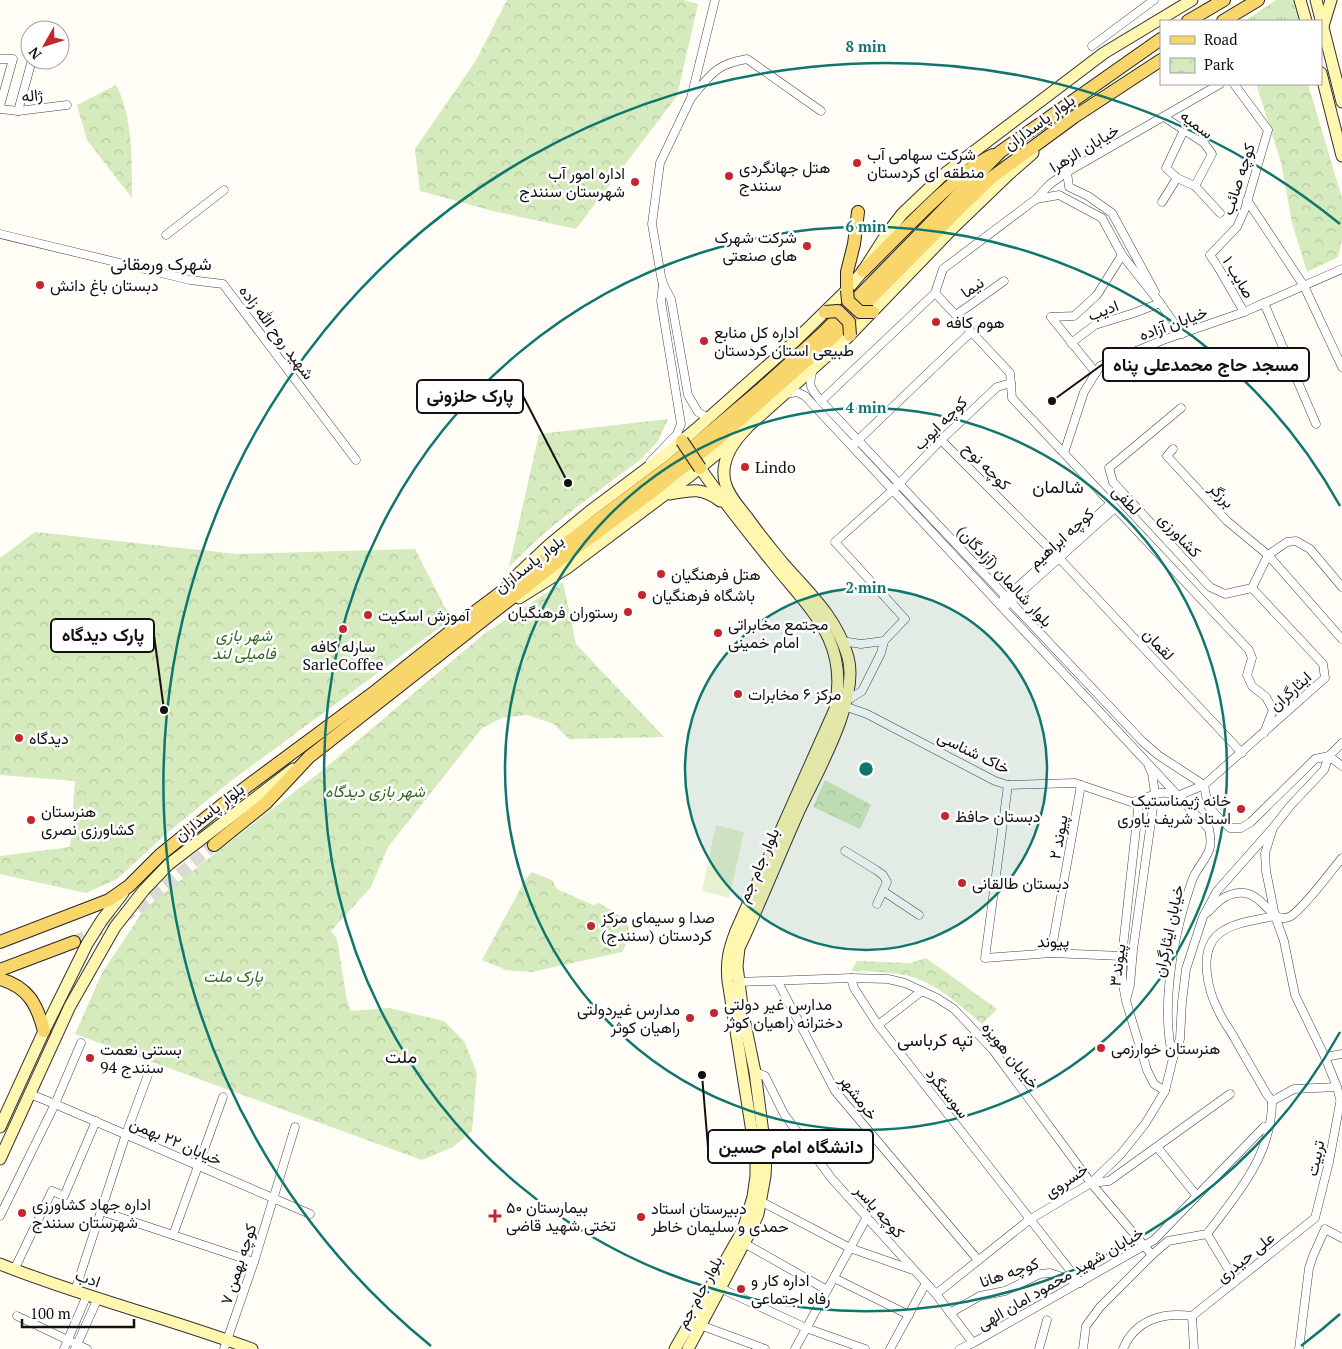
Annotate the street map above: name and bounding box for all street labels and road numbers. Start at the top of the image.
street label: ژاله [20,83,44,107]
street label: بلوار پاسداران [999,89,1080,156]
street label: سمیه [1176,104,1218,144]
street label: خیابان الزهرا [1045,118,1123,177]
street label: کوچه صائب [1216,140,1261,218]
street label: صایب ۱ [1218,252,1260,302]
street label: نیما [956,271,988,303]
street label: شهید روح الله زاده [233,280,320,384]
street label: ادیب [1084,294,1122,326]
street label: خیابان آزاده [1136,300,1211,346]
street label: کوچه ایوب [908,391,972,455]
street label: کوچه نوح [957,437,1016,496]
street label: برزگر [1204,477,1240,513]
street label: لطفی [1107,480,1147,520]
street label: کوچه ابراهیم [1023,503,1099,574]
street label: کشاورزی [1154,508,1206,562]
street label: بلوار شالمان (آزادگان) [952,520,1058,632]
street label: بلوار پاسداران [490,530,569,599]
street label: لقمان [1138,623,1180,665]
street label: ایثارگران [1264,666,1316,716]
street label: خاک شناسی [934,725,1014,779]
street label: بلوار پاسداران [170,778,249,847]
street label: پیوند ۲ [1043,813,1074,861]
street label: بلوار جام جم [732,824,784,906]
street label: خیابان ایثارگران [1147,882,1189,979]
street label: پیوند [1037,930,1069,953]
street label: پیوند۳ [1103,942,1132,988]
street label: خیابان هویزه [977,1017,1045,1093]
street label: سوسنگرد [921,1063,975,1123]
street label: خرمشهر [834,1069,884,1125]
street label: خیابان ۲۲ بهمن [126,1112,226,1170]
street label: تربیت [1300,1138,1330,1178]
street label: خسروی [1040,1157,1093,1203]
street label: کوچه یاسر [849,1179,910,1243]
street label: کوچه بهمن ۷ [215,1221,262,1308]
street label: خیابان شهید محمود امان الهی [973,1221,1148,1335]
street label: علی حیدری [1211,1227,1279,1287]
street label: بلوار جام جم [671,1252,727,1332]
street label: کوچه هانا [976,1252,1042,1293]
street label: ادب [72,1263,104,1293]

